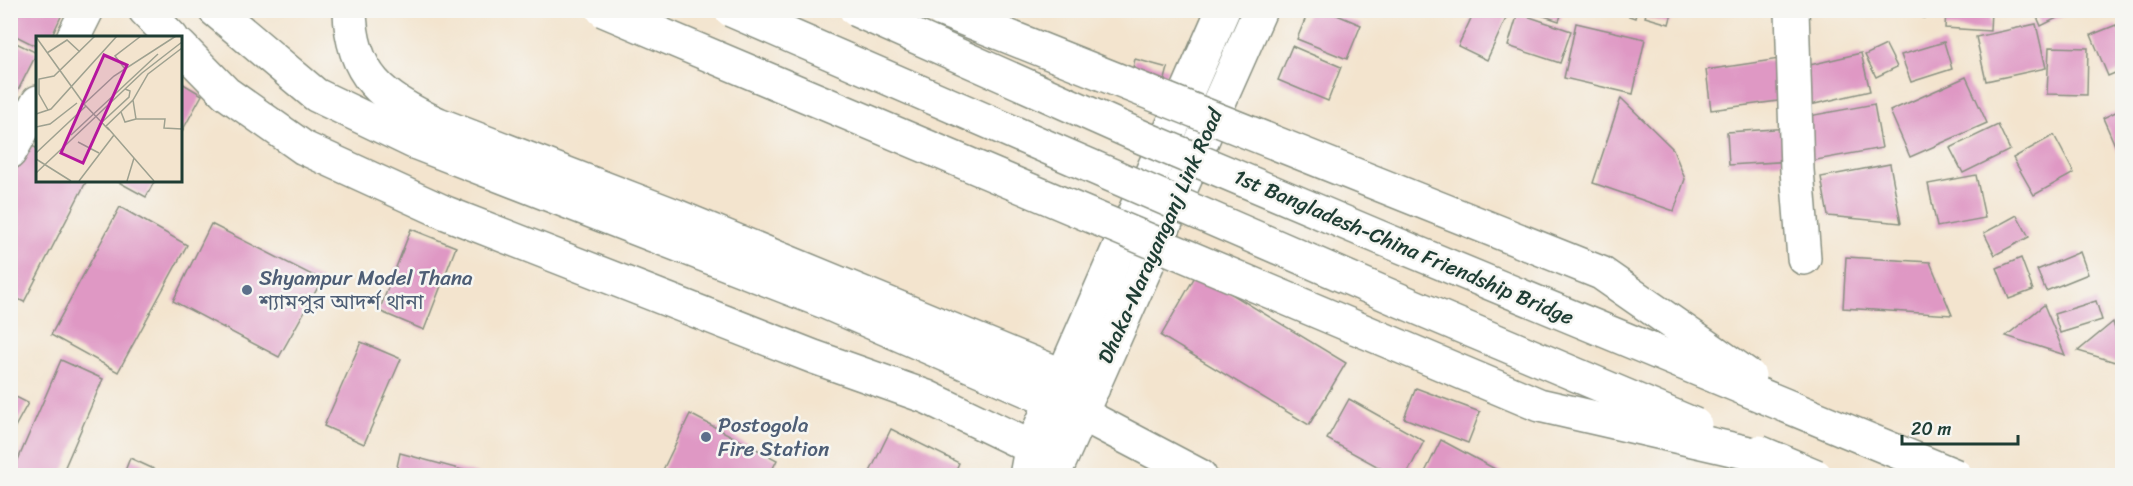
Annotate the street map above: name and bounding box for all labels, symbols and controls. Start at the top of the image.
inset map [36,36,182,182]
street label: Dhaka-Narayanganj Link Road [1087,100,1234,370]
street label: 1st Bangladesh-China Friendship Bridge [1228,158,1580,336]
place label: Shyampur Model Thana শ্যামপুর আদর্শ থানা [258,259,473,321]
marker: Shyampur Model Thana শ্যামপুর আদর্শ থানা [240,283,254,297]
place label: Postogola Fire Station [718,406,829,468]
scale bar [1902,408,2018,446]
text: 20 m [1911,413,1951,445]
marker: Postogola Fire Station [699,430,713,444]

